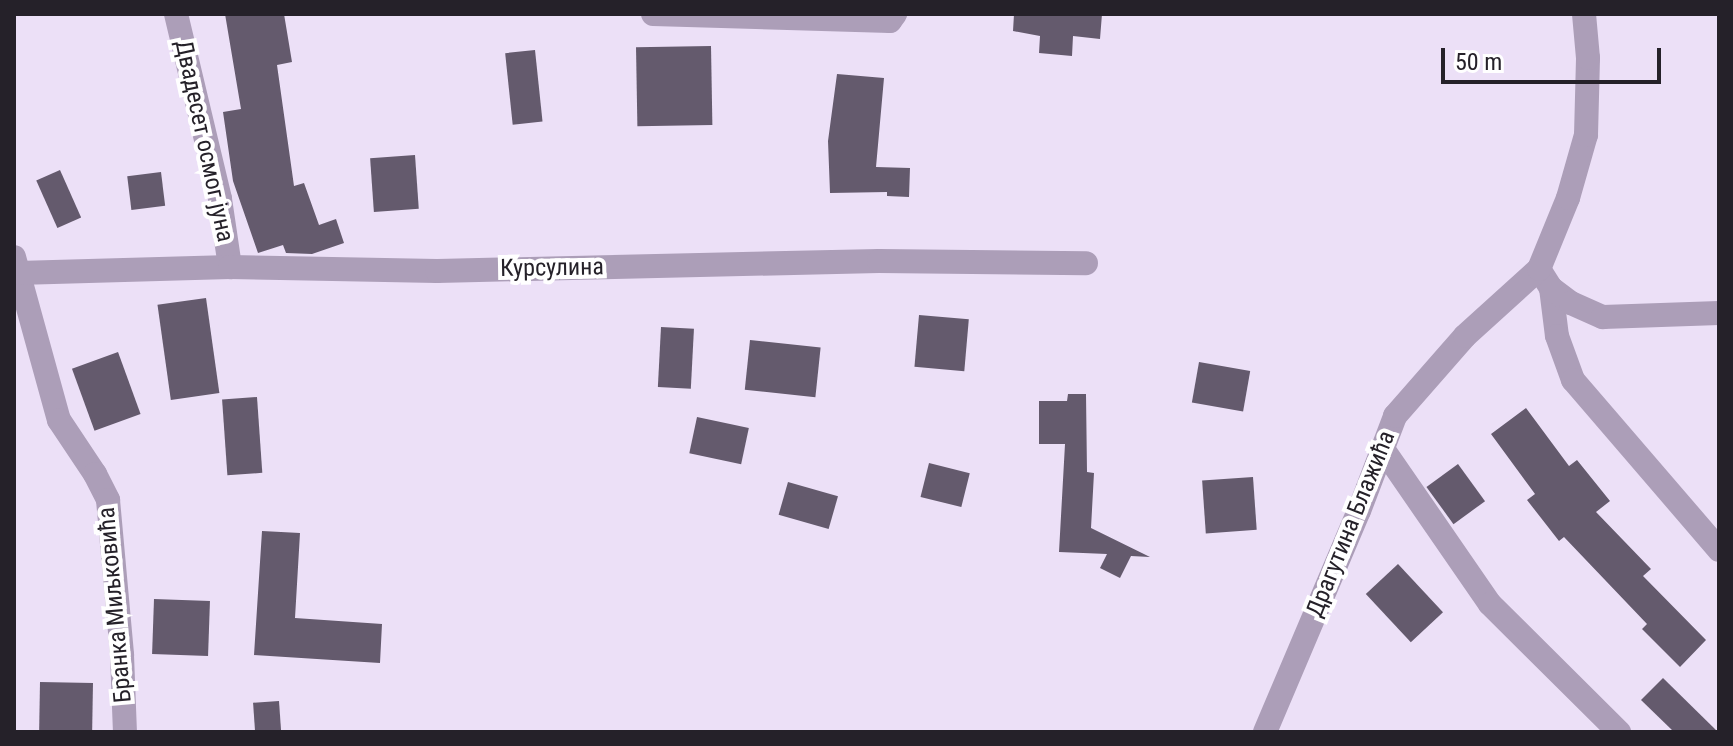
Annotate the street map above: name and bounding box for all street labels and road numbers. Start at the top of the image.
street label: Двадесет осмог јуна [169,37,239,245]
street label: Курсулина [500,253,604,283]
street label: Драгутина Блажића [1301,427,1401,621]
street label: Бранка Миљковића [92,506,138,704]

